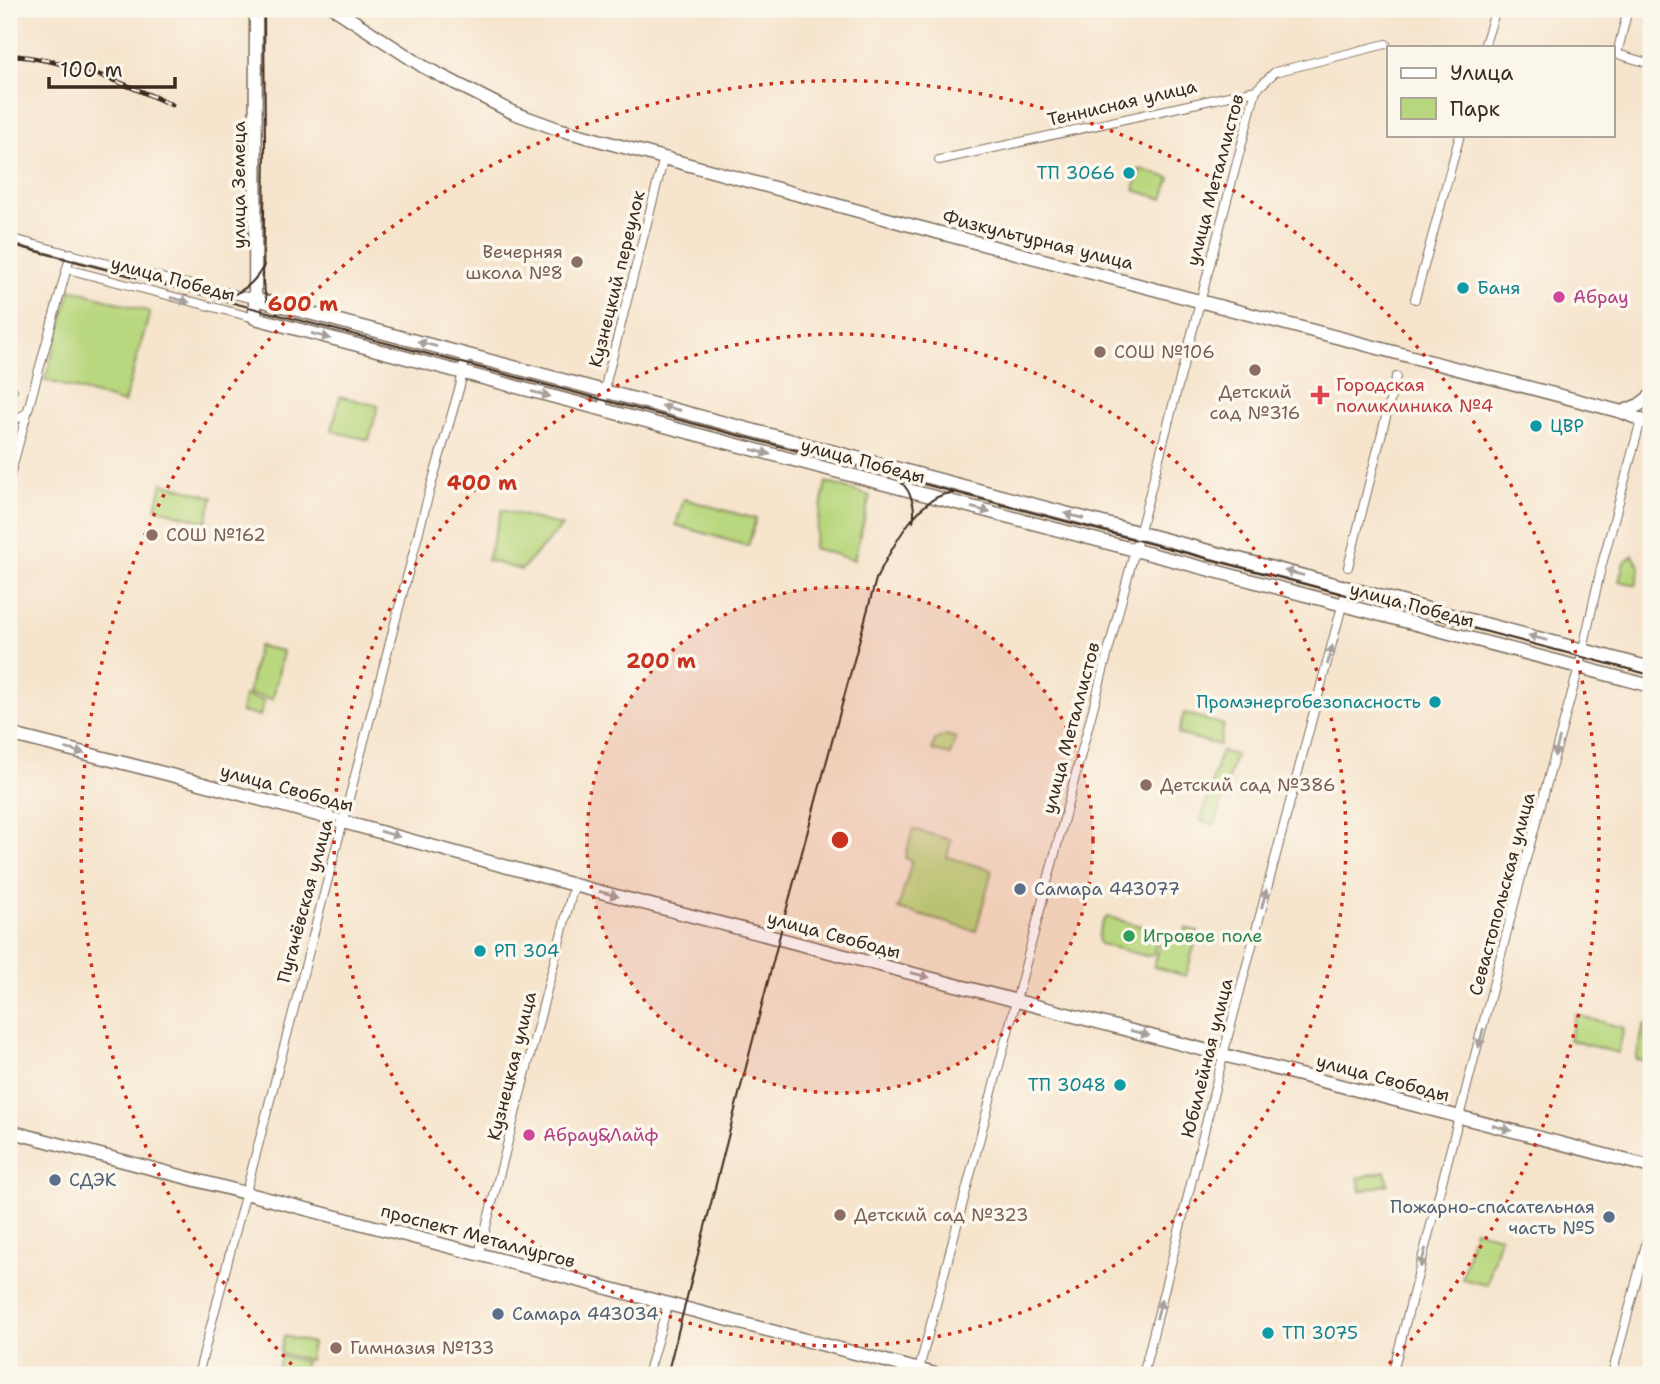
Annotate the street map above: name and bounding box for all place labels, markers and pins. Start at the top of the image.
place label: ТП 3066 [1037,161,1115,185]
marker: ТП 3066 [1121,165,1137,181]
place label: Вечерняя школа №8 [466,240,563,285]
marker: Вечерняя школа №8 [569,254,585,270]
place label: Баня [1477,276,1520,300]
marker: Баня [1455,280,1471,296]
place label: Абрау [1573,285,1629,309]
marker: Абрау [1551,289,1567,305]
place label: СОШ №106 [1114,340,1215,364]
marker: СОШ №106 [1092,344,1108,360]
marker: Детский сад №316 [1247,362,1263,378]
place label: Городская поликлиника №4 [1336,373,1493,418]
place label: Детский сад №316 [1210,380,1300,425]
marker: Городская поликлиника №4 [1310,385,1330,405]
place label: ЦВР [1550,414,1584,438]
marker: ЦВР [1528,418,1544,434]
place label: СОШ №162 [166,523,266,547]
marker: СОШ №162 [144,527,160,543]
place label: Промэнергобезопасность [1196,690,1421,714]
marker: Промэнергобезопасность [1427,694,1443,710]
place label: Детский сад №386 [1160,773,1336,797]
marker: Детский сад №386 [1138,777,1154,793]
centre of rings [828,828,852,852]
place label: Самара 443077 [1034,877,1180,901]
marker: Самара 443077 [1012,881,1028,897]
place label: Игровое поле [1143,924,1263,948]
marker: Игровое поле [1121,928,1137,944]
place label: РП 304 [494,939,559,963]
marker: РП 304 [472,943,488,959]
place label: ТП 3048 [1028,1073,1106,1097]
marker: ТП 3048 [1112,1077,1128,1093]
place label: Абрау&Лайф [543,1123,659,1147]
marker: Абрау&Лайф [521,1127,537,1143]
place label: СДЭК [69,1168,117,1192]
marker: СДЭК [47,1172,63,1188]
place label: Пожарно-спасательная часть №5 [1390,1195,1595,1240]
place label: Детский сад №323 [854,1203,1028,1227]
marker: Детский сад №323 [832,1207,848,1223]
marker: Пожарно-спасательная часть №5 [1601,1209,1617,1225]
place label: Самара 443034 [512,1302,659,1326]
marker: Самара 443034 [490,1306,506,1322]
place label: ТП 3075 [1282,1321,1358,1345]
marker: ТП 3075 [1260,1325,1276,1341]
place label: Гимназия №133 [350,1336,494,1360]
marker: Гимназия №133 [328,1340,344,1356]

